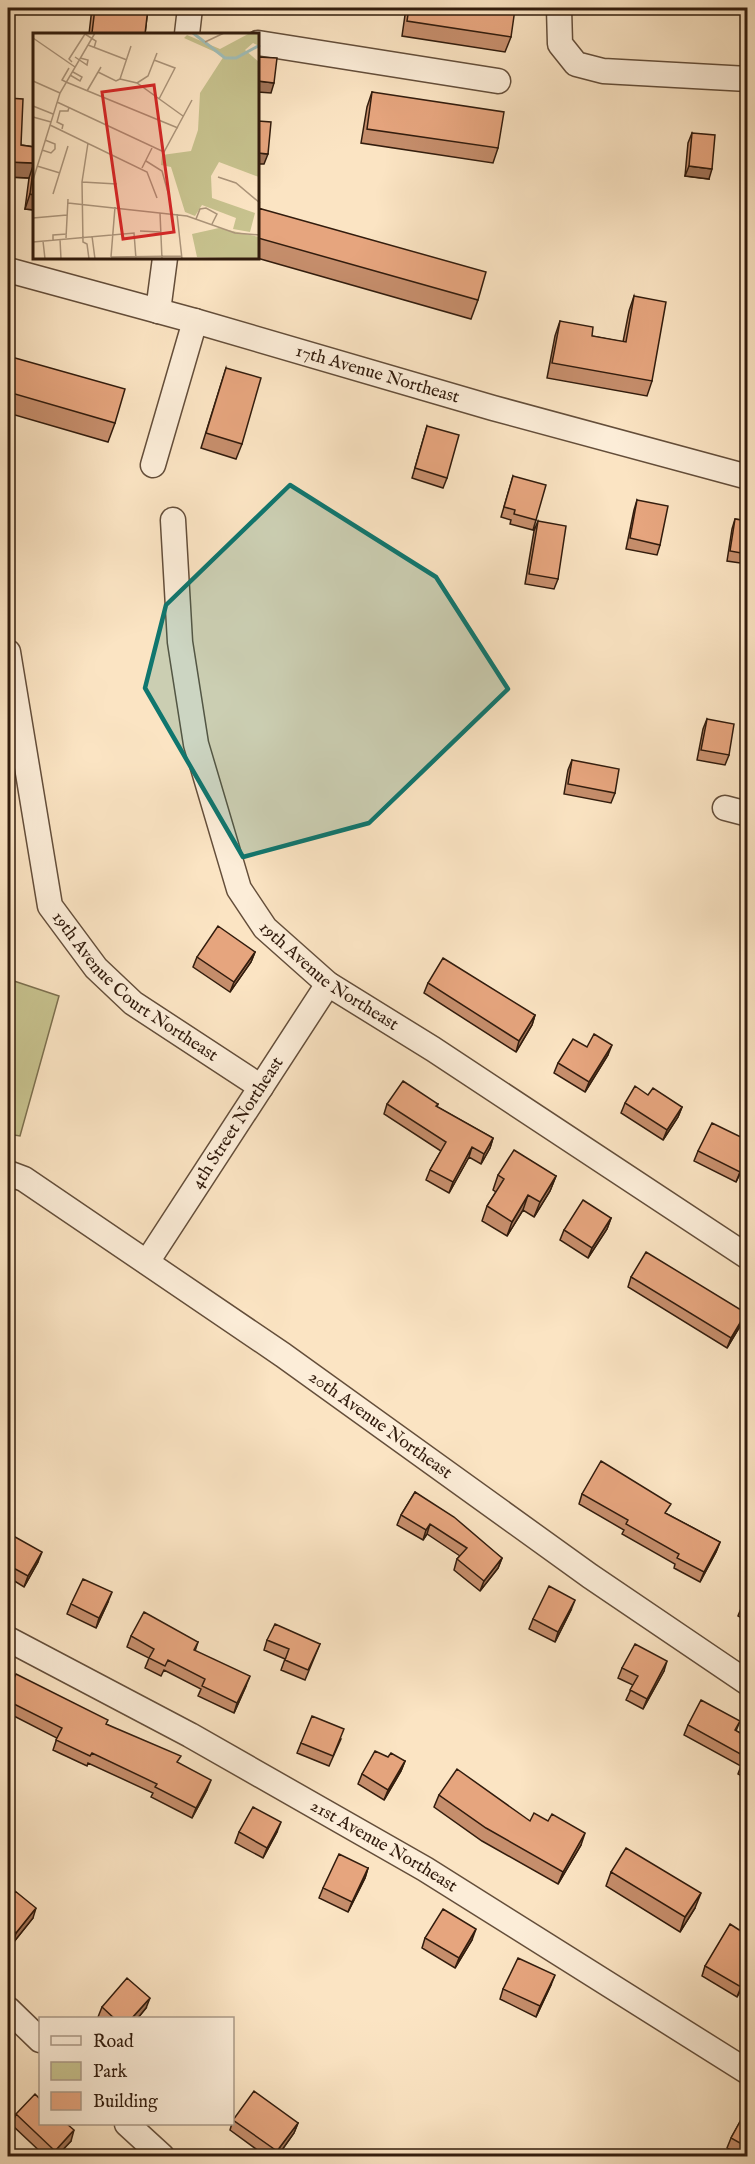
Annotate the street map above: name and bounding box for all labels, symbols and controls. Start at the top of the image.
inset map [33,33,260,260]
street label: 17th Avenue Northeast [293,340,462,409]
street label: 19th Avenue Court Northeast [47,907,222,1067]
street label: 19th Avenue Northeast [253,918,403,1036]
street label: 4th Street Northeast [186,1053,289,1193]
street label: 20th Avenue Northeast [304,1366,457,1484]
street label: 21st Avenue Northeast [306,1794,461,1898]
legend [39,2017,234,2125]
text: Road [93,2031,134,2054]
text: Park [93,2061,128,2084]
text: Building [93,2091,158,2114]

